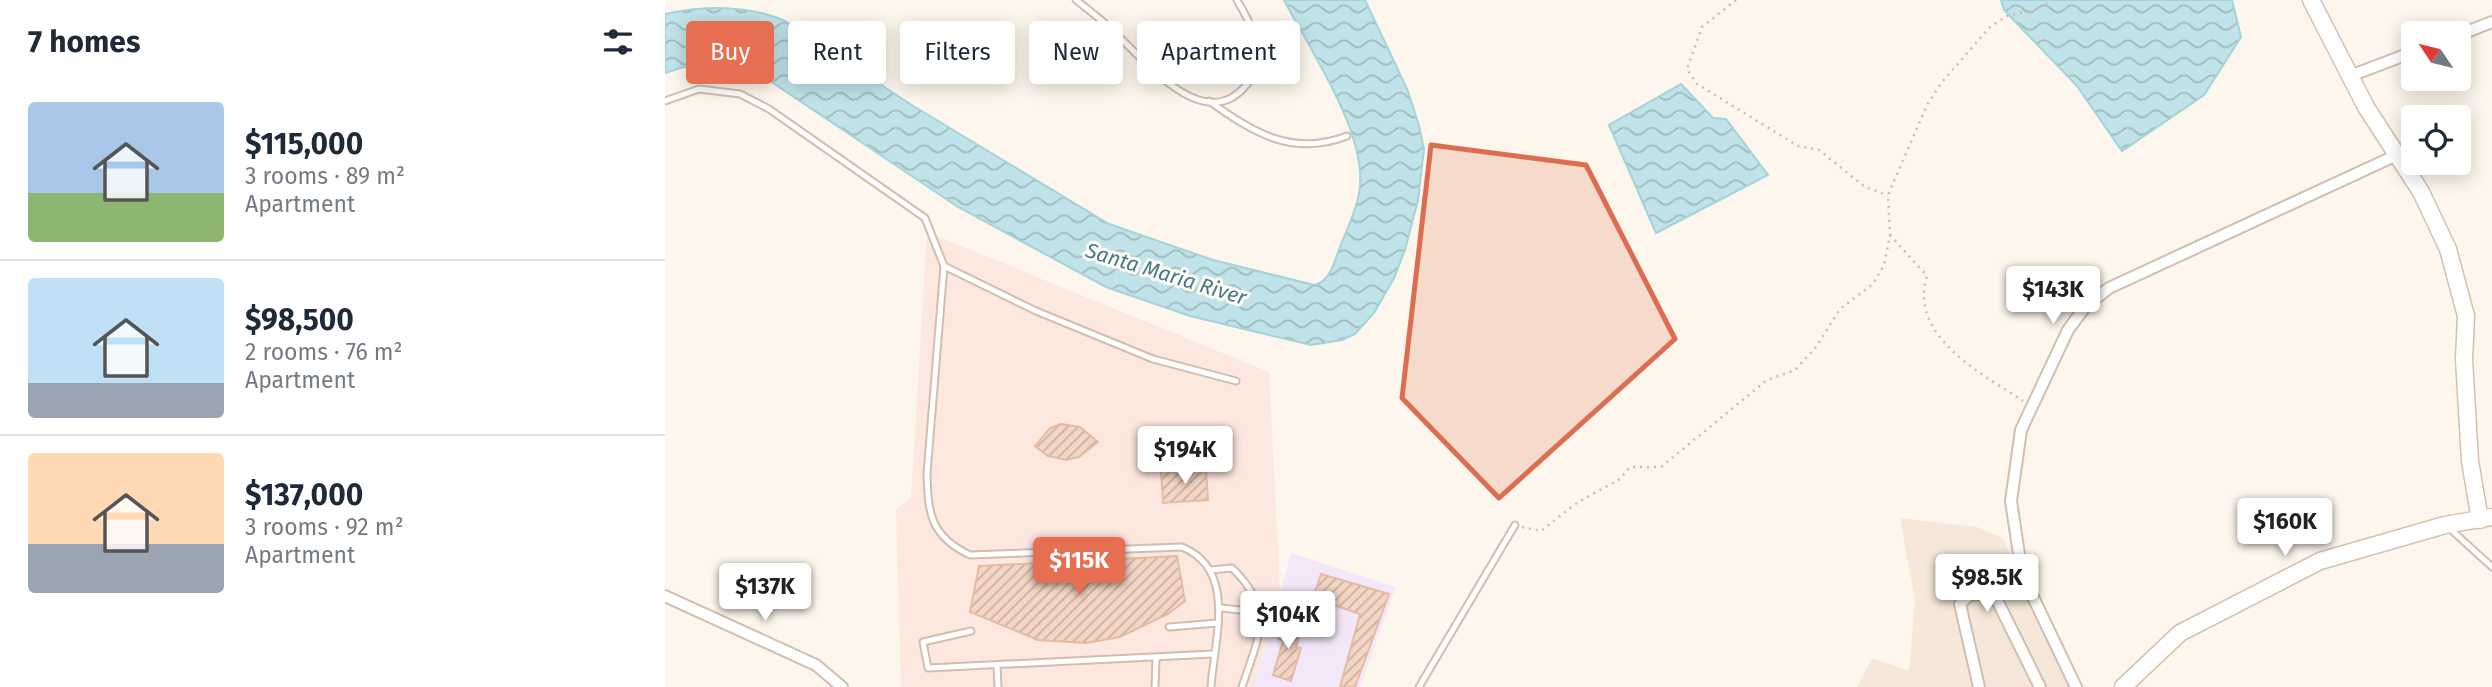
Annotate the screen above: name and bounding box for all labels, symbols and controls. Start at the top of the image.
chip: Buy [686,21,774,84]
chip: Rent [788,21,886,84]
chip: Filters [900,21,1015,84]
chip: New [1029,21,1123,84]
chip: Apartment [1137,21,1300,84]
north arrow [2401,21,2471,91]
map controls [2401,21,2471,175]
icon: filters [599,23,637,61]
text: 7 homes [28,24,140,60]
button: locate [2401,105,2471,175]
text: $115,000 [245,126,363,162]
icon: home [84,130,168,214]
text: 3 rooms · 89 m² [245,162,405,190]
text: Apartment [245,190,355,218]
water label: Santa Maria River [1082,237,1250,311]
pin: $143K [2004,266,2102,326]
text: $143K [2022,275,2084,303]
text: $98,500 [245,302,354,338]
icon: home [84,306,168,390]
text: 2 rooms · 76 m² [245,338,403,366]
text: Apartment [245,366,355,394]
pin: $194K [1136,426,1234,486]
text: $194K [1154,435,1216,463]
text: $137,000 [245,477,363,513]
icon: home [84,481,168,565]
pin: $160K [2236,498,2334,558]
text: $160K [2253,507,2317,535]
text: 3 rooms · 92 m² [245,513,404,541]
pin: $115K [1030,538,1128,597]
text: Apartment [245,541,355,569]
text: $115K [1049,546,1109,574]
pin: $98.5K [1930,554,2044,614]
text: $98.5K [1951,563,2023,591]
pin: $137K [716,564,814,623]
text: $137K [735,572,795,600]
pin: $104K [1239,592,1337,651]
text: $104K [1256,600,1320,628]

